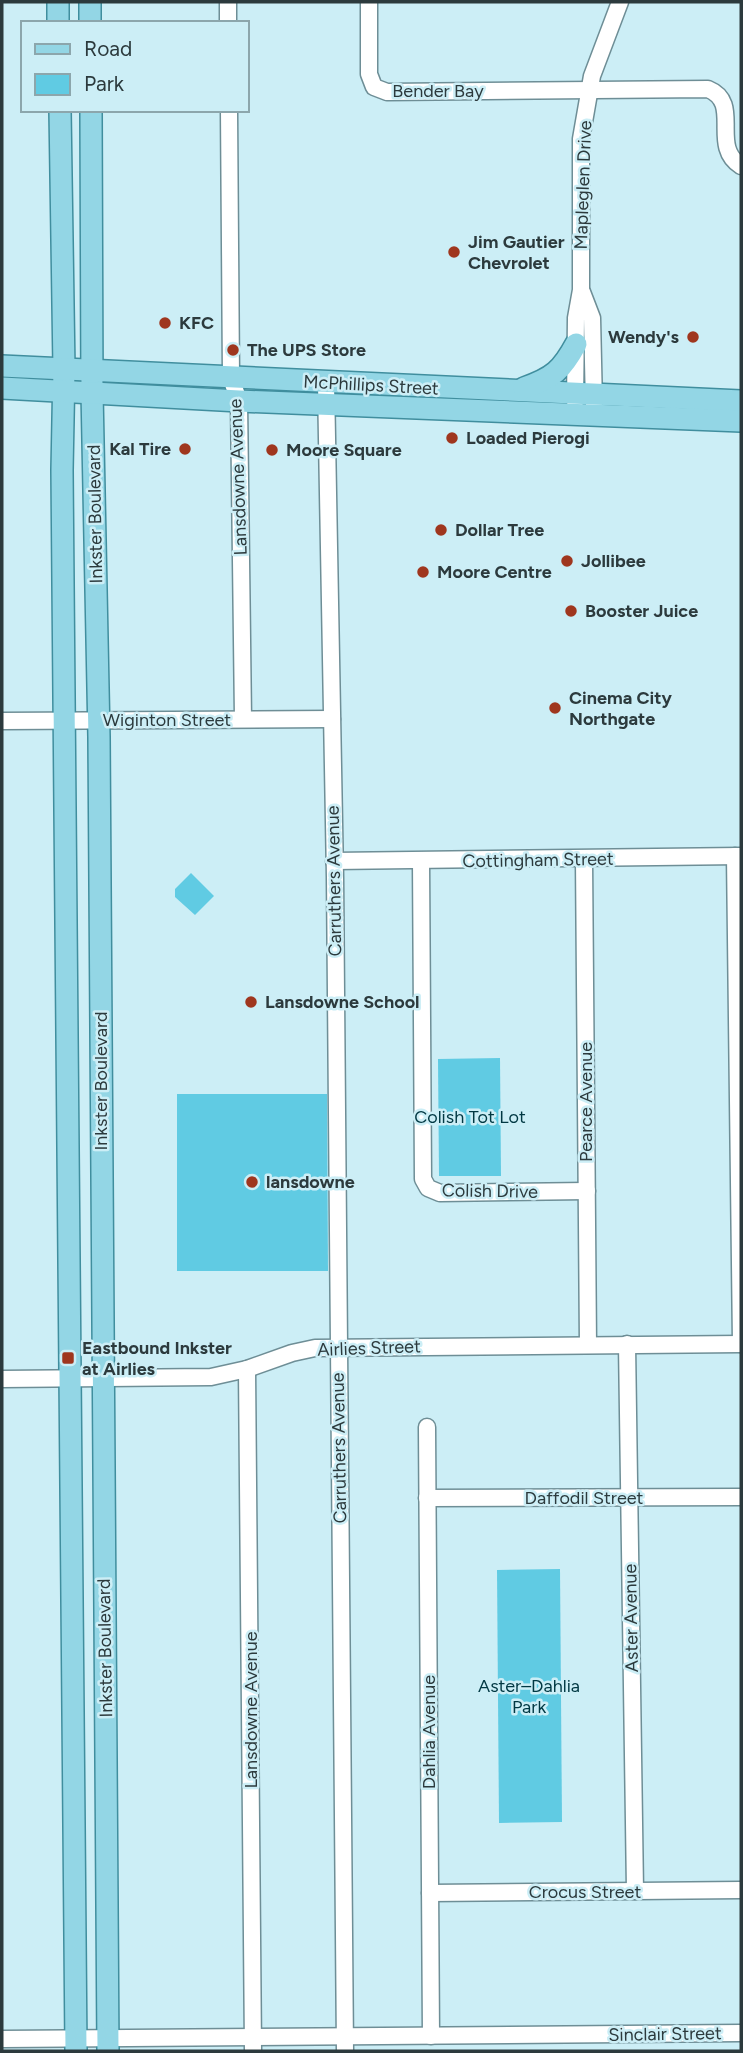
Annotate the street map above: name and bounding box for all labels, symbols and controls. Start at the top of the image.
legend [21,21,248,112]
text: Road [84,36,132,61]
text: Park [84,71,125,96]
street label: Bender Bay [392,80,484,102]
street label: Mapleglen Drive [570,120,596,250]
place label: Jim Gautier Chevrolet [468,231,565,274]
marker: Jim Gautier Chevrolet [446,244,462,260]
place label: KFC [179,312,214,334]
marker: KFC [157,315,173,331]
place label: Wendy's [608,326,680,348]
marker: Wendy's [685,329,701,345]
place label: The UPS Store [247,339,366,361]
marker: The UPS Store [225,342,241,358]
street label: McPhillips Street [303,370,439,400]
street label: Lansdowne Avenue [224,398,252,556]
place label: Loaded Pierogi [466,427,590,449]
marker: Loaded Pierogi [444,430,460,446]
place label: Kal Tire [109,438,171,460]
place label: Moore Square [286,439,402,461]
marker: Kal Tire [177,441,193,457]
marker: Moore Square [264,442,280,458]
street label: Inkster Boulevard [83,444,107,584]
place label: Dollar Tree [455,519,544,541]
marker: Dollar Tree [433,522,449,538]
place label: Jollibee [581,550,646,572]
marker: Jollibee [559,553,575,569]
place label: Moore Centre [437,561,552,583]
marker: Moore Centre [415,564,431,580]
place label: Booster Juice [585,600,698,622]
marker: Booster Juice [563,603,579,619]
place label: Cinema City Northgate [569,687,673,730]
marker: Cinema City Northgate [547,700,563,716]
street label: Wiginton Street [103,709,231,731]
street label: Carruthers Avenue [322,805,346,957]
street label: Cottingham Street [462,848,614,872]
place label: Lansdowne School [265,991,420,1013]
marker: Lansdowne School [243,994,259,1010]
street label: Inkster Boulevard [90,1011,112,1151]
street label: Pearce Avenue [575,1042,597,1162]
park label: Colish Tot Lot [414,1106,526,1128]
place label: lansdowne [266,1171,355,1193]
marker: lansdowne [244,1174,260,1190]
street label: Colish Drive [442,1179,538,1203]
street label: Airlies Street [317,1335,421,1361]
place label: Eastbound Inkster at Airlies [82,1337,232,1380]
marker: Eastbound Inkster at Airlies [60,1350,76,1366]
street label: Carruthers Avenue [327,1372,351,1524]
street label: Daffodil Street [525,1487,644,1509]
street label: Aster Avenue [619,1563,643,1672]
street label: Inkster Boulevard [93,1578,117,1718]
street label: Lansdowne Avenue [240,1631,262,1789]
street label: Dahlia Avenue [418,1675,440,1789]
park label: Aster–Dahlia Park [478,1675,580,1718]
street label: Crocus Street [529,1881,641,1903]
street label: Sinclair Street [608,2022,722,2046]

